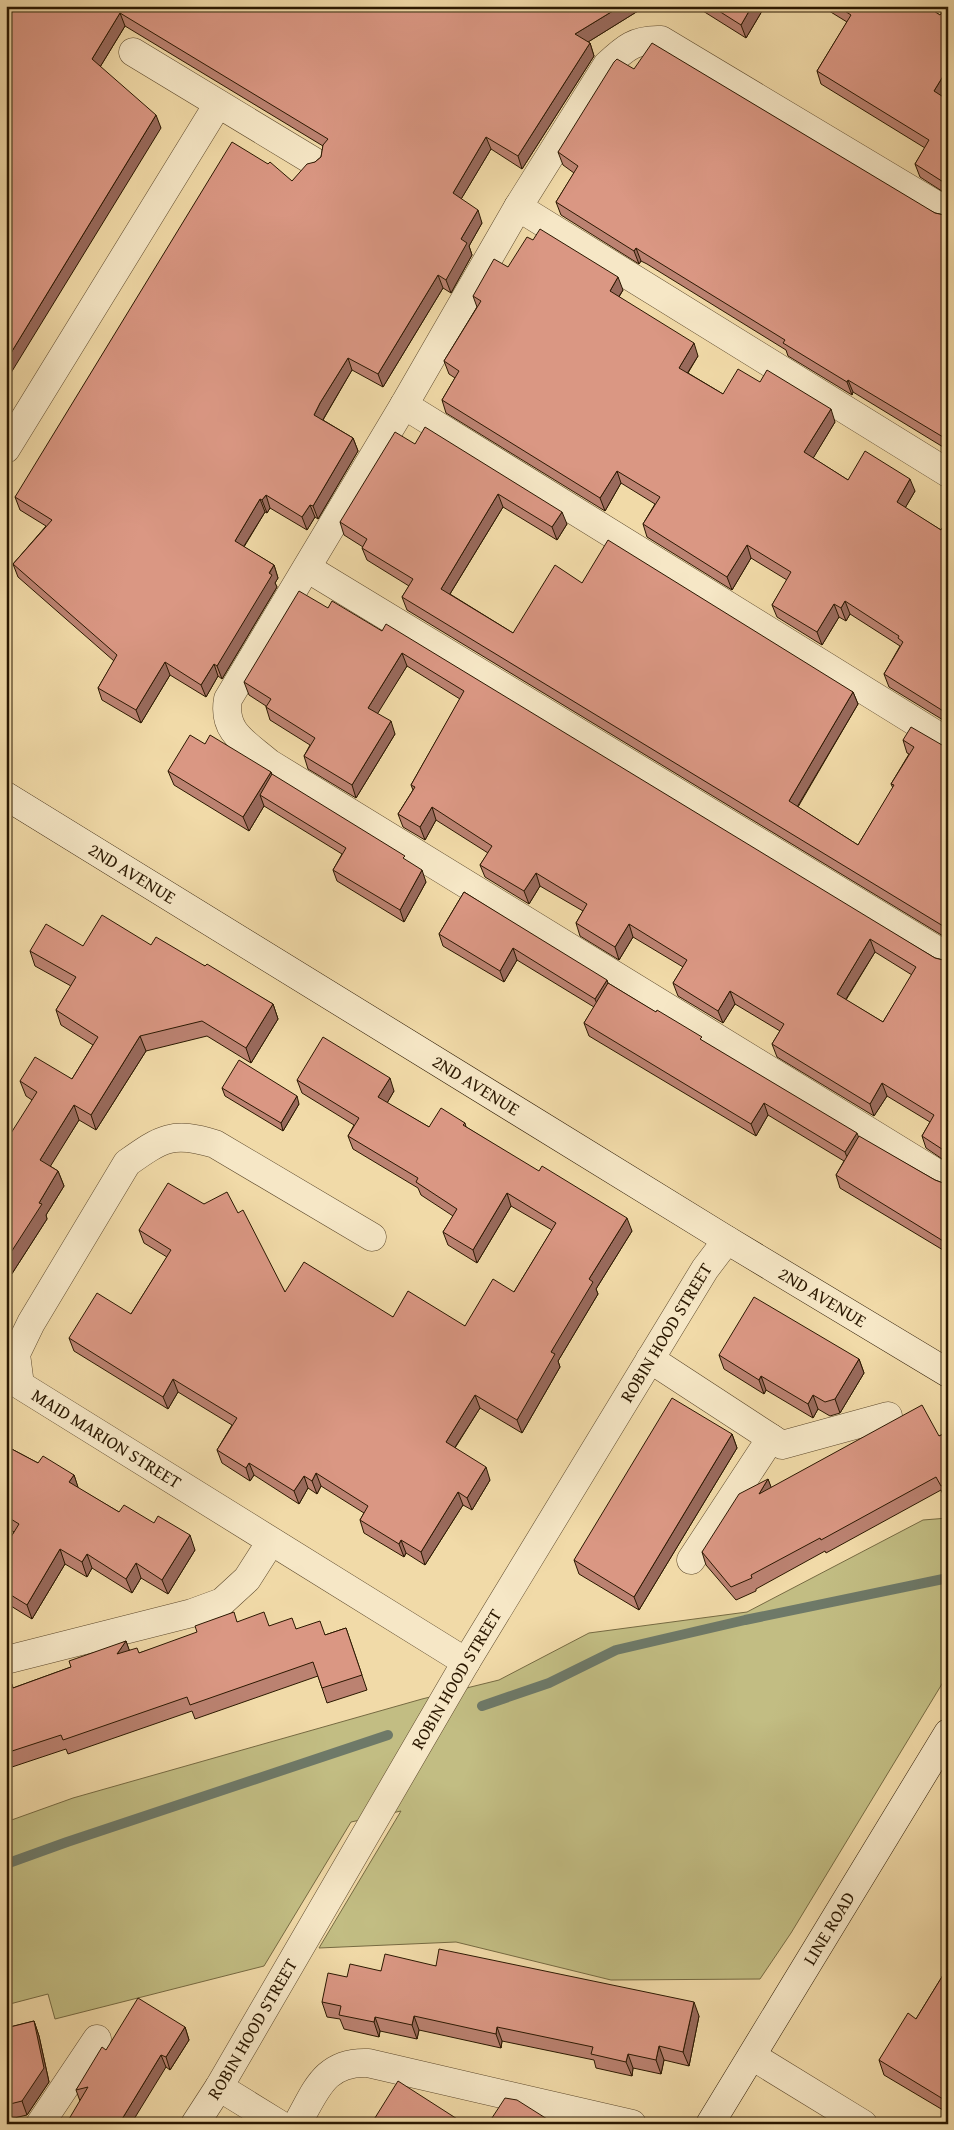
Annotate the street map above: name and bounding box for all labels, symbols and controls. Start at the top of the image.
street label: 2ND AVENUE [83,836,181,911]
street label: 2ND AVENUE [427,1048,525,1122]
street label: ROBIN HOOD STREET [613,1258,719,1408]
street label: 2ND AVENUE [773,1260,872,1334]
street label: MAID MARION STREET [27,1381,187,1495]
street label: ROBIN HOOD STREET [404,1604,508,1754]
street label: LINE ROAD [796,1886,861,1970]
street label: ROBIN HOOD STREET [200,1953,304,2105]

